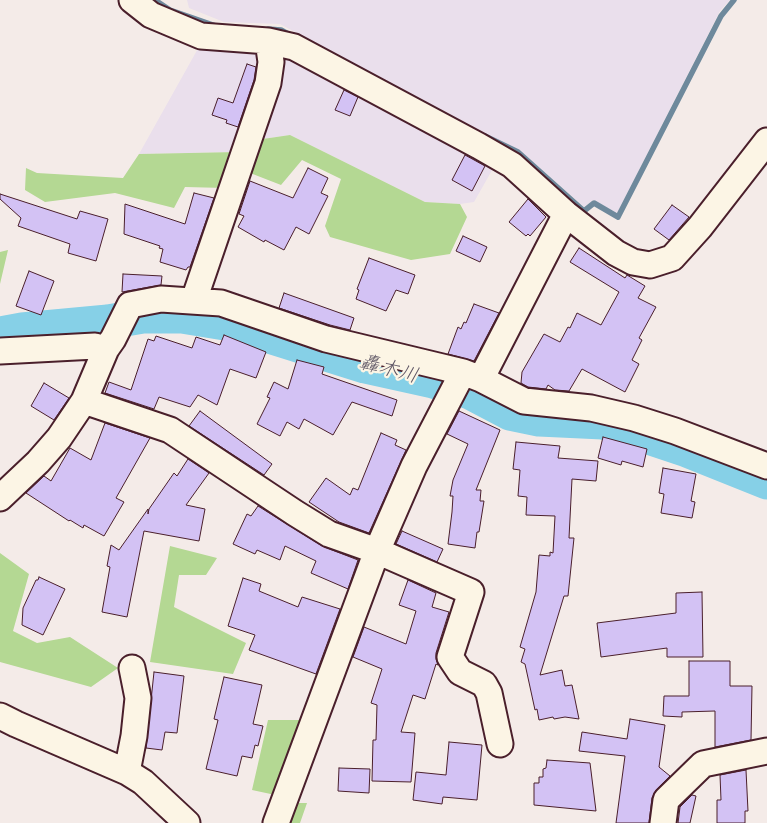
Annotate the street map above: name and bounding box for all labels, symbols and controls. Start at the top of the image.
water label: 轟木川 [356,353,420,391]

